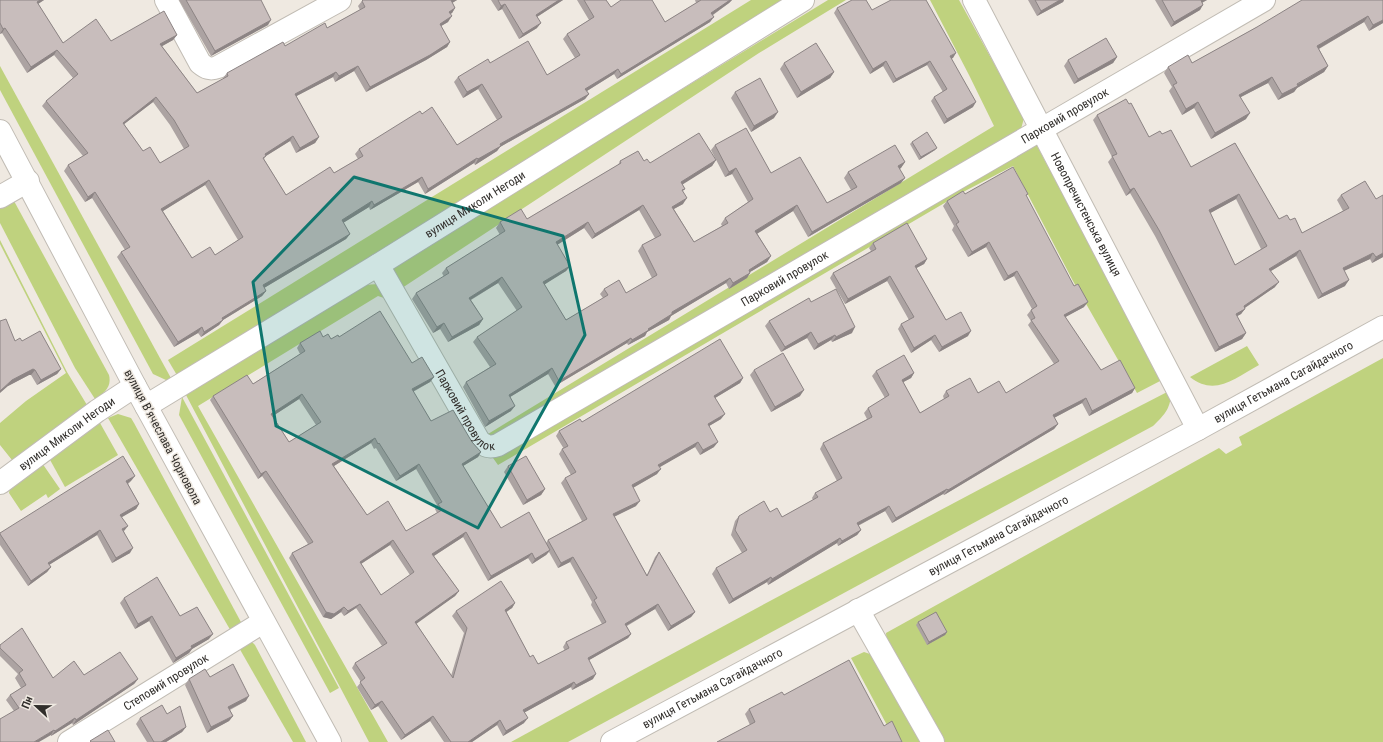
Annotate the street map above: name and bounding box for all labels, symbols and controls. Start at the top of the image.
street label: Парковий провулок [1019,85,1111,147]
street label: Новопречистенська вулиця [1048,150,1124,279]
street label: вулиця Миколи Негоди [423,168,528,241]
street label: Парковий провулок [738,248,831,309]
street label: вулиця Гетьмана Сагайдачного [1212,338,1355,426]
street label: вулиця Вʼячеслава Чорновола [121,367,205,507]
street label: Парковий провулок [432,367,496,454]
street label: вулиця Миколи Негоди [16,394,117,474]
street label: вулиця Гетьмана Сагайдачного [926,493,1071,579]
street label: вулиця Гетьмана Сагайдачного [640,645,785,731]
street label: Степовий провулок [121,650,211,714]
north arrow [16,686,56,726]
text: Пн [19,694,36,711]

